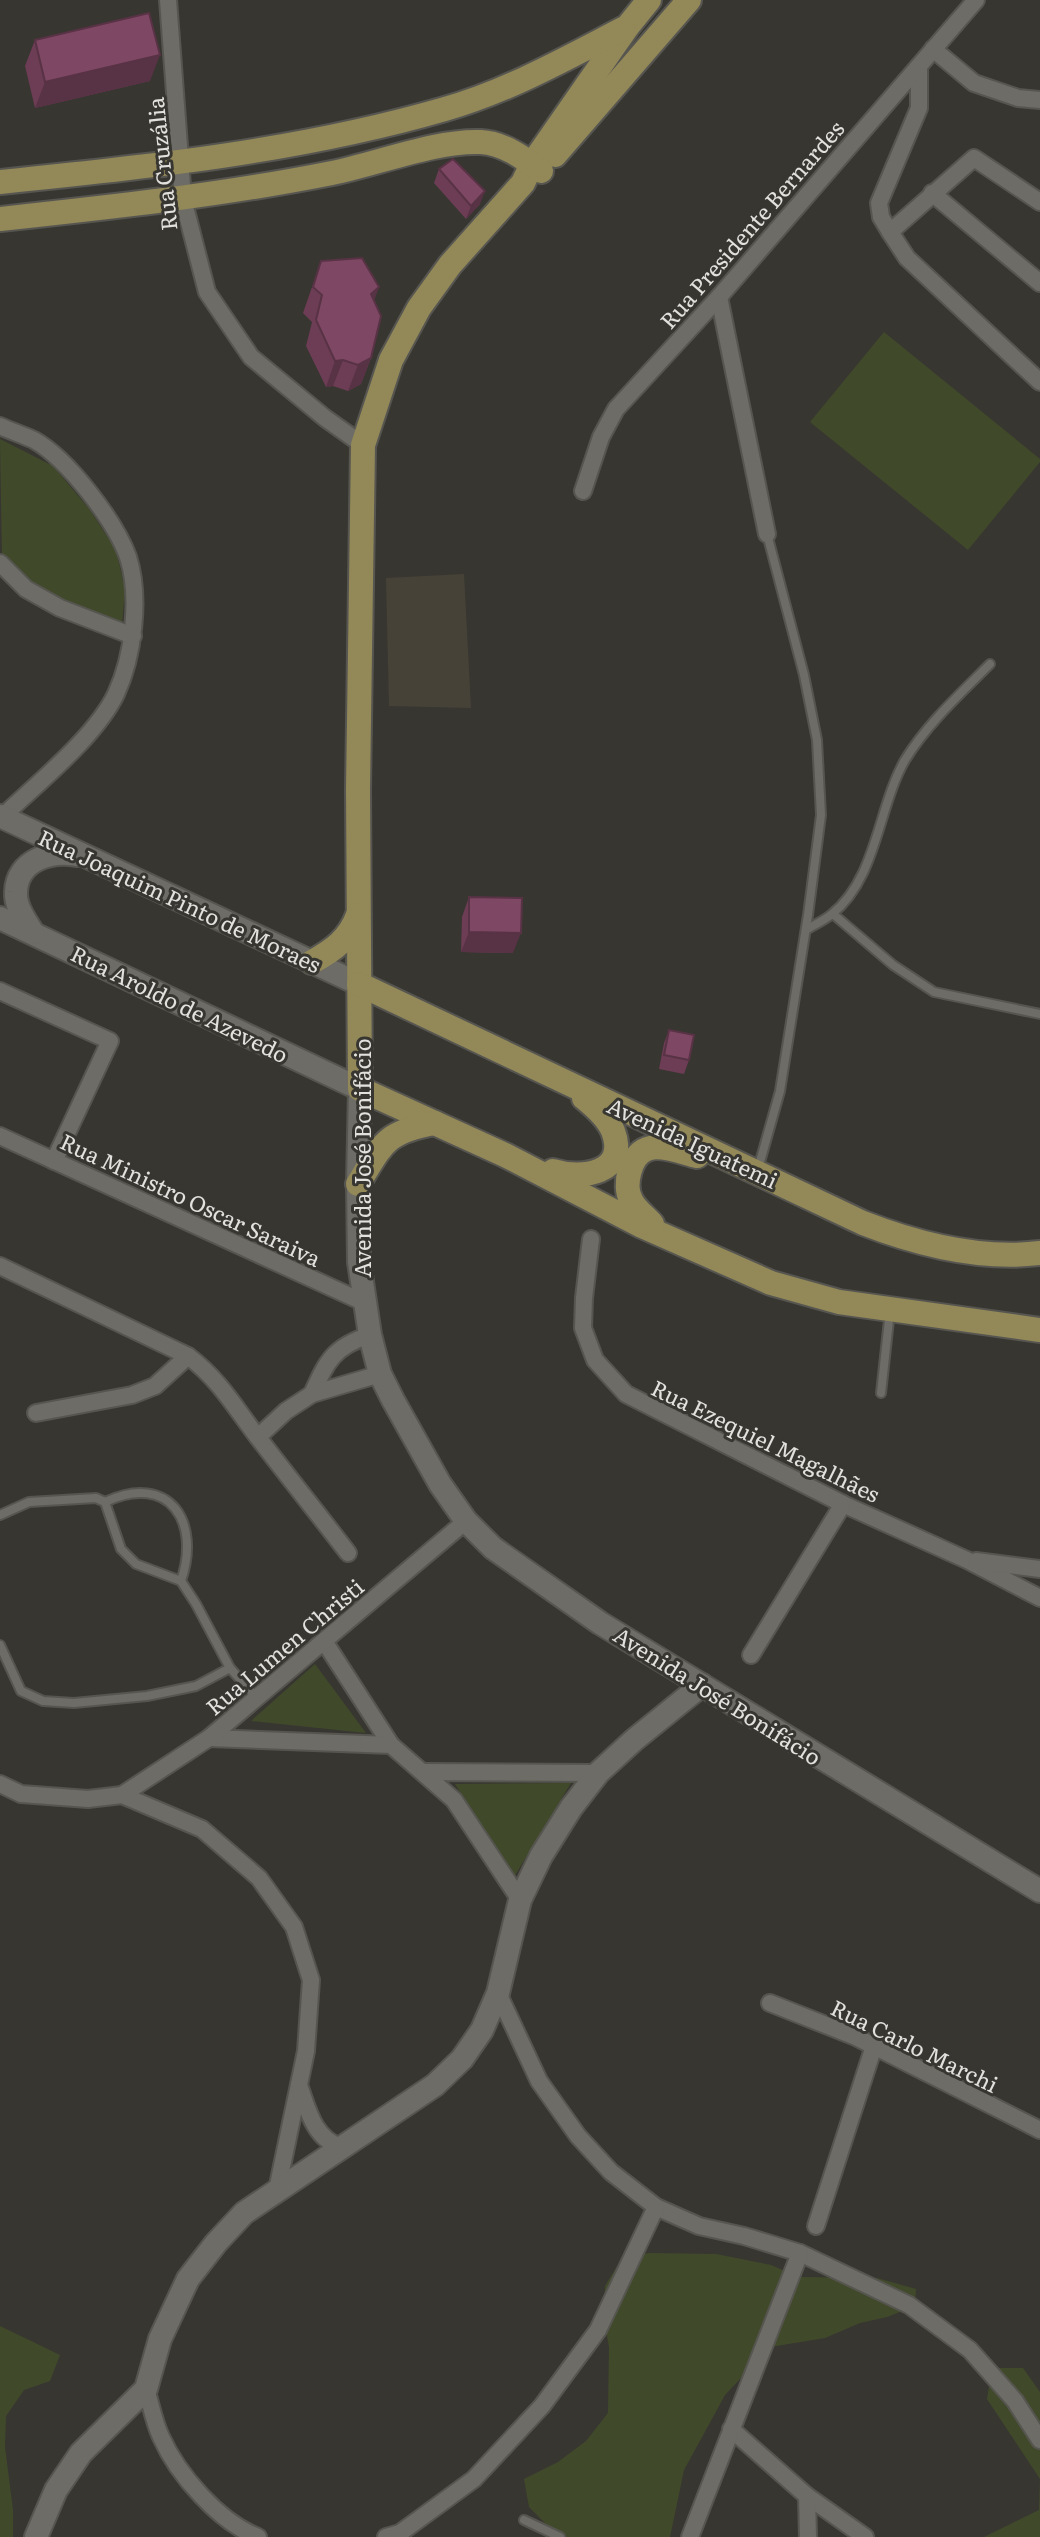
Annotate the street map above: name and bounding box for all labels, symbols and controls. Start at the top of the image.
street label: Rua Cruzália [138,96,184,232]
street label: Rua Presidente Bernardes [651,112,851,335]
street label: Rua Joaquim Pinto de Moraes [33,820,327,980]
street label: Rua Aroldo de Azevedo [66,936,294,1070]
street label: Avenida José Bonifácio [345,1038,378,1278]
street label: Avenida Iguatemi [602,1088,784,1196]
street label: Rua Ministro Oscar Saraiva [55,1124,327,1274]
street label: Rua Ezequiel Magalhães [646,1370,886,1510]
street label: Rua Lumen Christi [198,1570,370,1722]
street label: Avenida José Bonifácio [608,1618,828,1772]
street label: Rua Carlo Marchi [826,1990,1004,2100]

